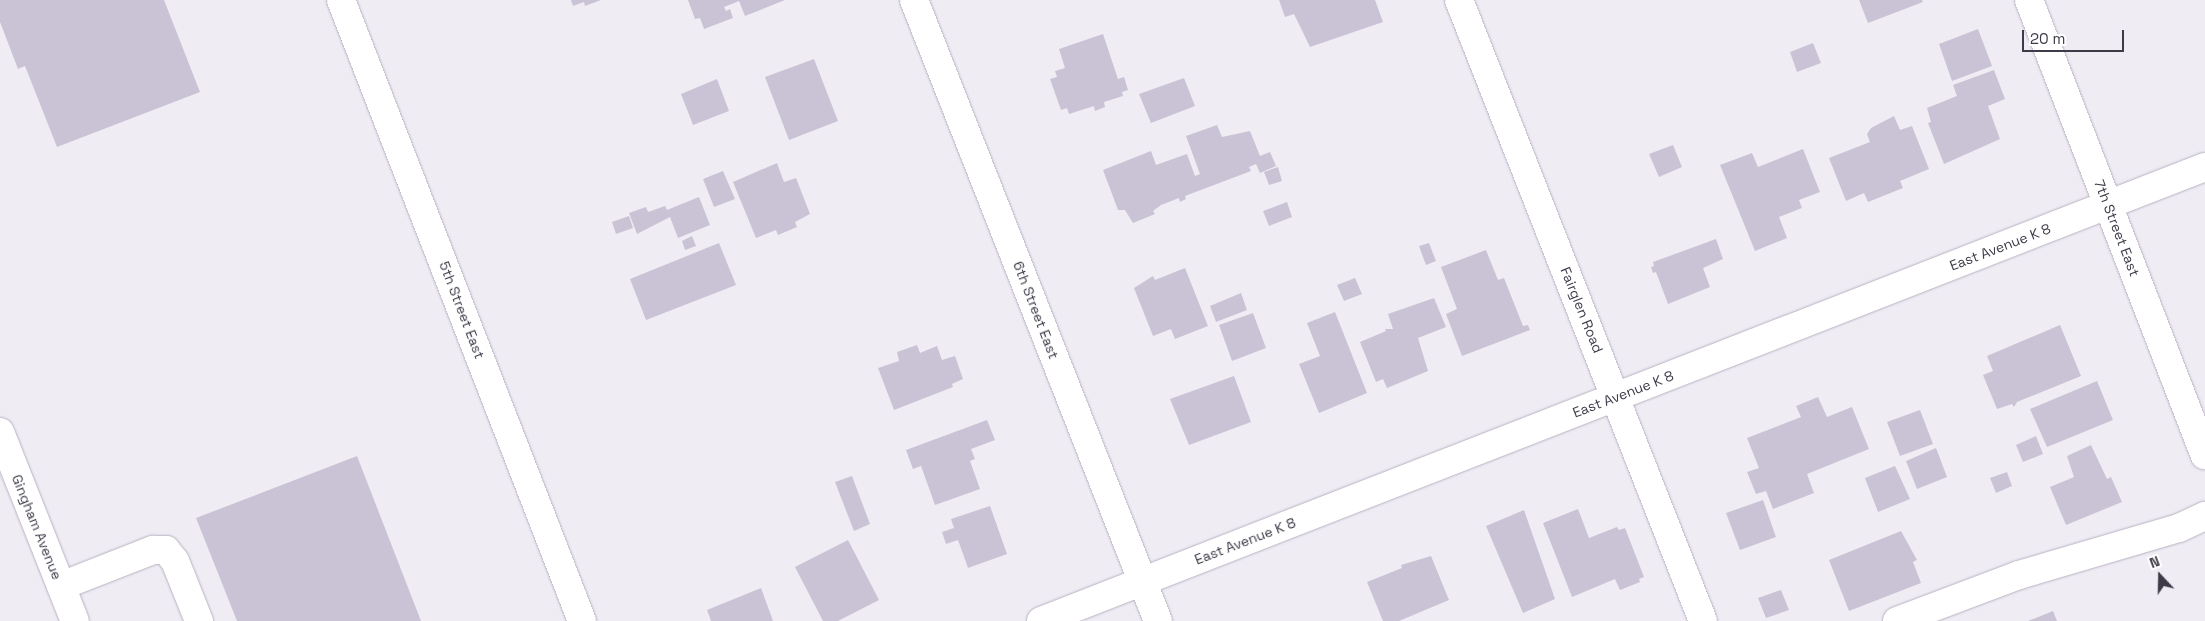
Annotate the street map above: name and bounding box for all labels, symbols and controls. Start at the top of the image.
scale bar [2025,20,2128,52]
text: 20 m [2030,29,2065,48]
street label: 7th Street East [2091,177,2143,279]
street label: East Avenue K 8 [1947,220,2053,274]
street label: 5th Street East [436,259,488,361]
street label: 6th Street East [1010,259,1062,361]
street label: Fairglen Road [1557,265,1607,355]
street label: East Avenue K 8 [1570,367,1676,421]
street label: Gingham Avenue [8,472,66,582]
street label: East Avenue K 8 [1192,514,1298,568]
north arrow [2135,551,2185,601]
text: N [2147,552,2162,572]

